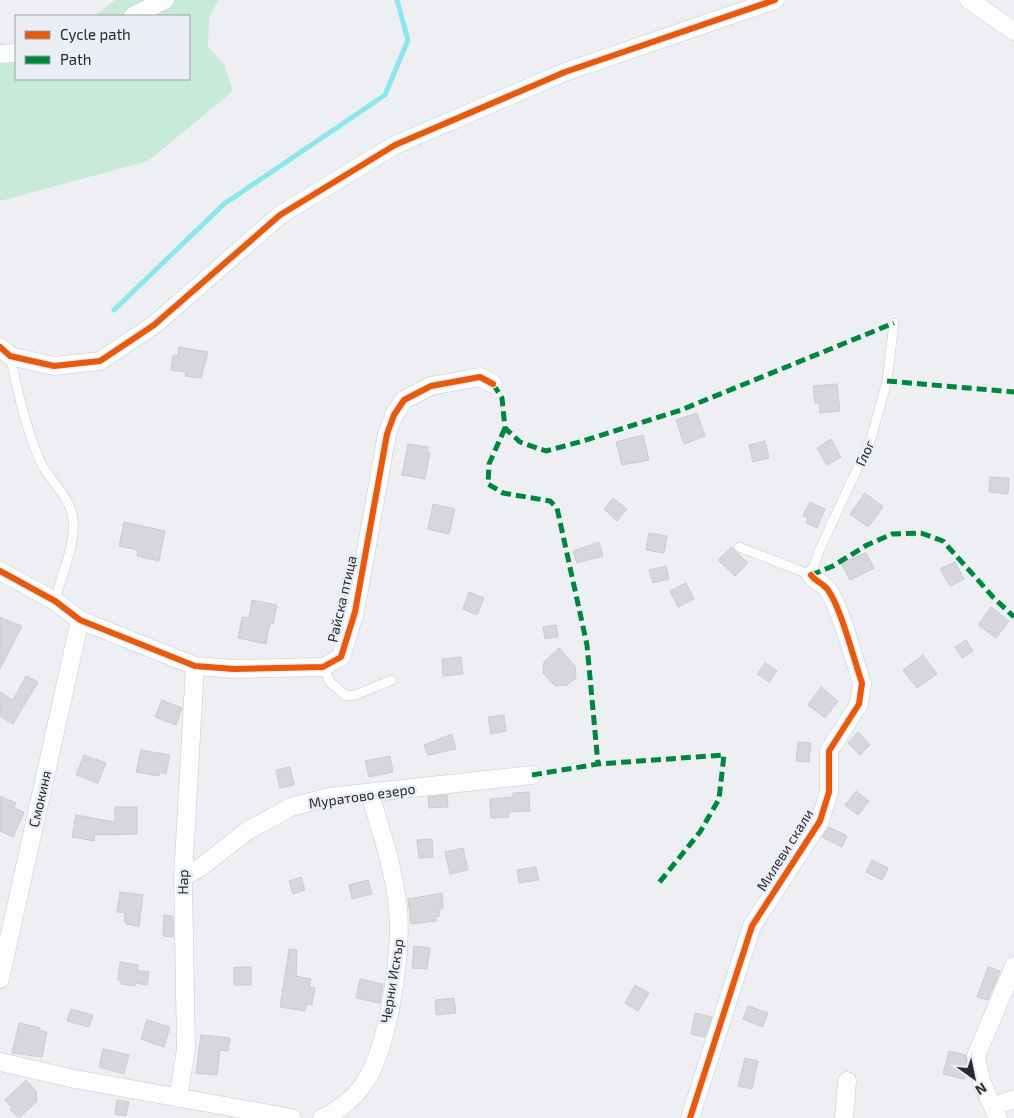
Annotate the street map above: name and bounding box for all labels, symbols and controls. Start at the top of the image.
legend [15,15,190,80]
text: Cycle path [60,25,131,43]
text: Path [60,50,91,68]
street label: Глог [851,437,878,469]
street label: Райска птица [323,554,360,644]
street label: Смокиня [25,769,54,829]
street label: Муратово езеро [308,780,416,811]
street label: Милеви скали [753,806,816,894]
street label: Нар [174,869,191,895]
street label: Черни Искър [376,938,407,1024]
north arrow [949,1053,999,1103]
text: N [972,1079,990,1099]

